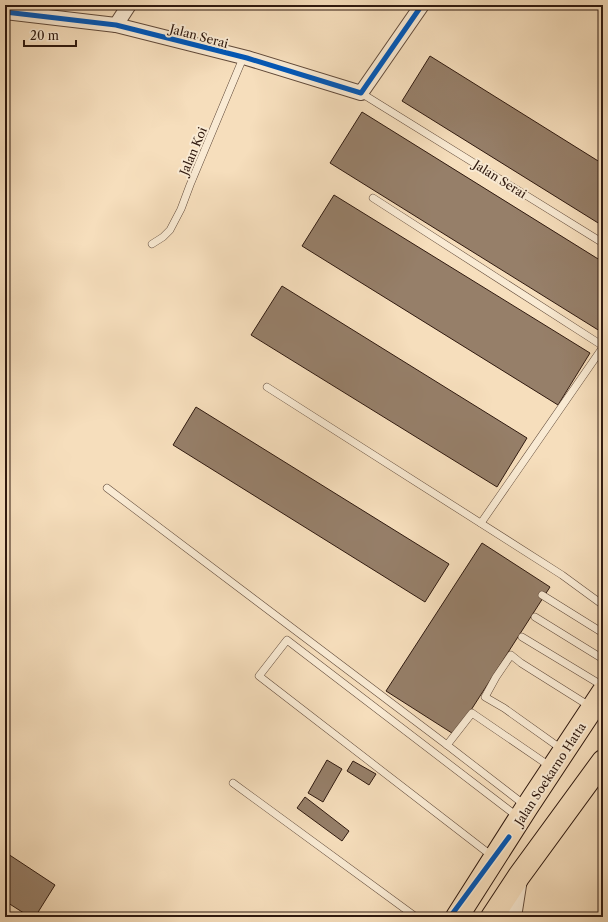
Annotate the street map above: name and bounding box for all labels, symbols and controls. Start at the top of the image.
street label: Jalan Serai [166,20,230,51]
scale bar [24,22,76,48]
text: 20 m [30,28,59,43]
street label: Jalan Koi [175,124,210,179]
street label: Jalan Serai [469,156,530,201]
street label: Jalan Soekarno Hatta [510,719,589,830]

